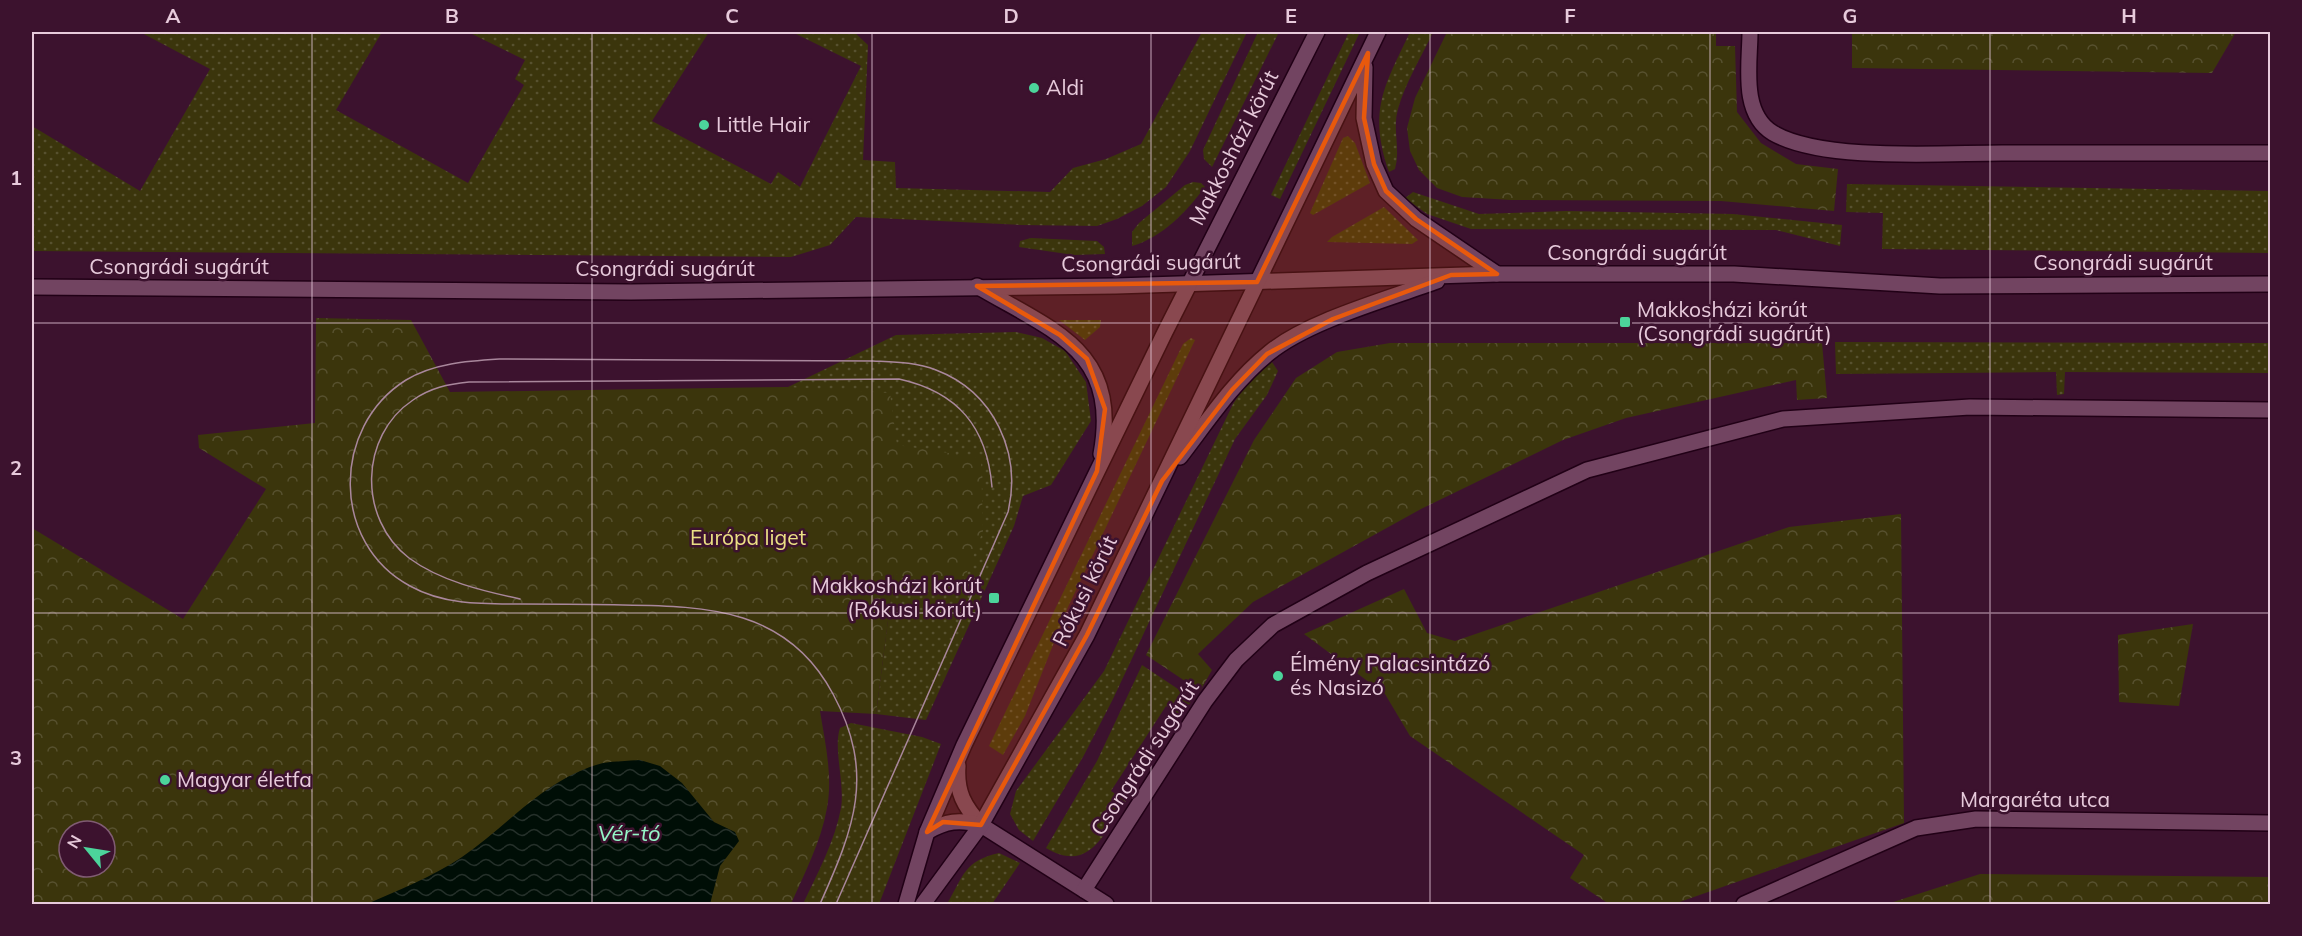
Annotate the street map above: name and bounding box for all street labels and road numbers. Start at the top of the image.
street label: Makkosházi körút [1183,66,1283,229]
street label: Csongrádi sugárút [1547,239,1727,265]
street label: Csongrádi sugárút [1061,247,1241,277]
street label: Csongrádi sugárút [2033,249,2213,275]
street label: Csongrádi sugárút [89,253,269,279]
street label: Csongrádi sugárút [575,255,755,281]
street label: Rókusi körút [1046,531,1122,650]
street label: Csongrádi sugárút [1084,675,1204,840]
street label: Margaréta utca [1960,786,2110,812]

